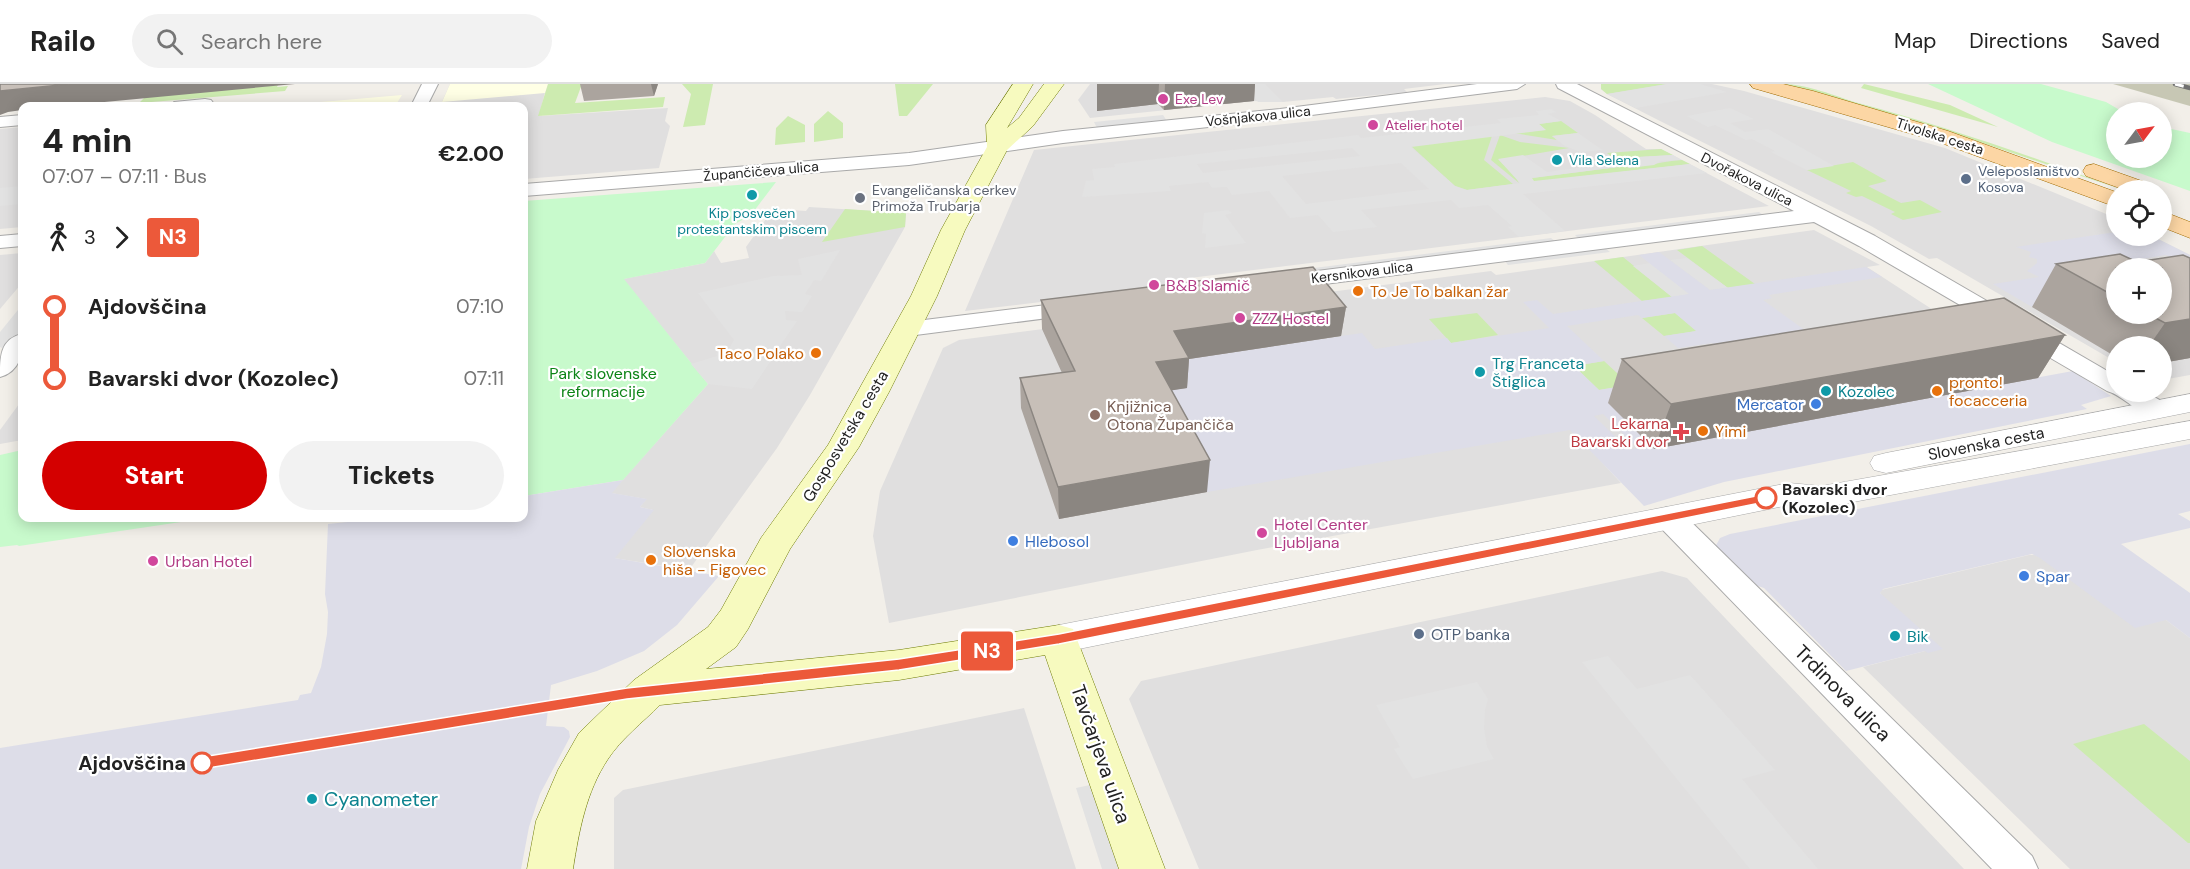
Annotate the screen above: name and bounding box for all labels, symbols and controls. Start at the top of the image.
search box [132,14,552,68]
text: Railo [30,23,96,60]
icon: search [153,25,186,58]
text: Search here [201,27,322,56]
text: Map [1894,27,1936,55]
text: Directions [1969,27,2068,55]
text: Saved [2101,27,2160,55]
place label: Exe Lev [1175,90,1224,108]
marker: Exe Lev [1156,92,1170,106]
street label: Vošnjakova ulica [1204,102,1312,130]
north arrow [2106,102,2172,168]
map controls [2106,102,2172,402]
street label: Tivolska cesta [1894,113,1986,159]
place label: Atelier hotel [1385,116,1463,134]
marker: Atelier hotel [1366,118,1380,132]
text: 4 min [42,119,132,162]
text: €2.00 [438,139,504,168]
street label: Dvořakova ulica [1698,148,1796,210]
place label: Vila Selena [1569,151,1639,169]
marker: Vila Selena [1550,153,1564,167]
street label: Župančičeva ulica [703,157,819,185]
place label: Veleposlaništvo Kosova [1978,162,2079,196]
text: 07:07 – 07:11 · Bus [42,163,207,189]
marker: Veleposlaništvo Kosova [1959,172,1973,186]
button: locate [2106,180,2172,246]
place label: Evangeličanska cerkev Primoža Trubarja [872,181,1017,215]
marker: Kip posvečen protestantskim piscem [745,188,759,202]
marker: Evangeličanska cerkev Primoža Trubarja [853,191,867,205]
place label: Kip posvečen protestantskim piscem [677,204,827,238]
icon: walk [42,221,75,254]
icon: forward [105,221,138,254]
text: N3 [159,223,187,251]
text: 3 [84,224,96,250]
street label: Kersnikova ulica [1310,257,1414,287]
button: + [2106,258,2172,324]
place label: B&B Slamič [1166,275,1250,296]
marker: B&B Slamič [1147,278,1161,292]
place label: To Je To balkan žar [1370,281,1508,302]
marker: To Je To balkan žar [1351,284,1365,298]
text: Ajdovščina [88,292,207,321]
text: 07:10 [456,293,504,319]
place label: ZZZ Hostel [1252,308,1329,329]
marker: ZZZ Hostel [1233,311,1247,325]
button: − [2106,336,2172,402]
place label: Taco Polako [717,343,804,364]
marker: Taco Polako [809,346,823,360]
place label: Trg Franceta Štiglica [1492,353,1584,392]
park label: Park slovenske reformacije [549,363,657,402]
text: Bavarski dvor (Kozolec) [88,364,339,393]
text: 07:11 [463,365,504,391]
marker: Trg Franceta Štiglica [1473,365,1487,379]
street label: Gosposvetska cesta [798,367,893,506]
place label: pronto! focacceria [1949,372,2027,411]
place label: Kozolec [1838,381,1895,402]
marker: Kozolec [1819,384,1833,398]
marker: pronto! focacceria [1930,384,1944,398]
place label: Mercator [1737,394,1804,415]
place label: Knjižnica Otona Župančiča [1107,396,1234,435]
marker: Mercator [1809,397,1823,411]
marker: Knjižnica Otona Župančiča [1088,408,1102,422]
place label: Lekarna Bavarski dvor [1571,413,1669,452]
place label: Yimi [1715,421,1746,442]
street label: Slovenska cesta [1926,422,2046,465]
marker: Yimi [1696,424,1710,438]
marker: Lekarna Bavarski dvor [1674,425,1688,439]
button: Start [42,441,267,510]
button: Tickets [279,441,504,510]
place label: Bavarski dvor (Kozolec) [1782,479,1888,518]
marker: Bavarski dvor (Kozolec) [1755,487,1777,509]
place label: Hotel Center Ljubljana [1274,514,1368,553]
marker: Hotel Center Ljubljana [1255,526,1269,540]
place label: Hlebosol [1025,531,1089,552]
marker: Hlebosol [1006,534,1020,548]
place label: Slovenska hiša - Figovec [663,541,766,580]
place label: Urban Hotel [165,551,252,572]
marker: Slovenska hiša - Figovec [644,553,658,567]
marker: Urban Hotel [146,554,160,568]
place label: Spar [2036,566,2070,587]
marker: Spar [2017,569,2031,583]
place label: OTP banka [1431,624,1510,645]
place label: Bik [1907,626,1929,647]
marker: OTP banka [1412,627,1426,641]
marker: Bik [1888,629,1902,643]
line badge: N3 [960,632,1014,670]
text: N3 [973,637,1001,665]
street label: Trdinova ulica [1789,639,1897,747]
street label: Tavčarjeva ulica [1065,681,1137,827]
place label: Ajdovščina [78,750,186,776]
marker: Ajdovščina [191,752,213,774]
place label: Cyanometer [324,786,438,812]
marker: Cyanometer [305,792,319,806]

